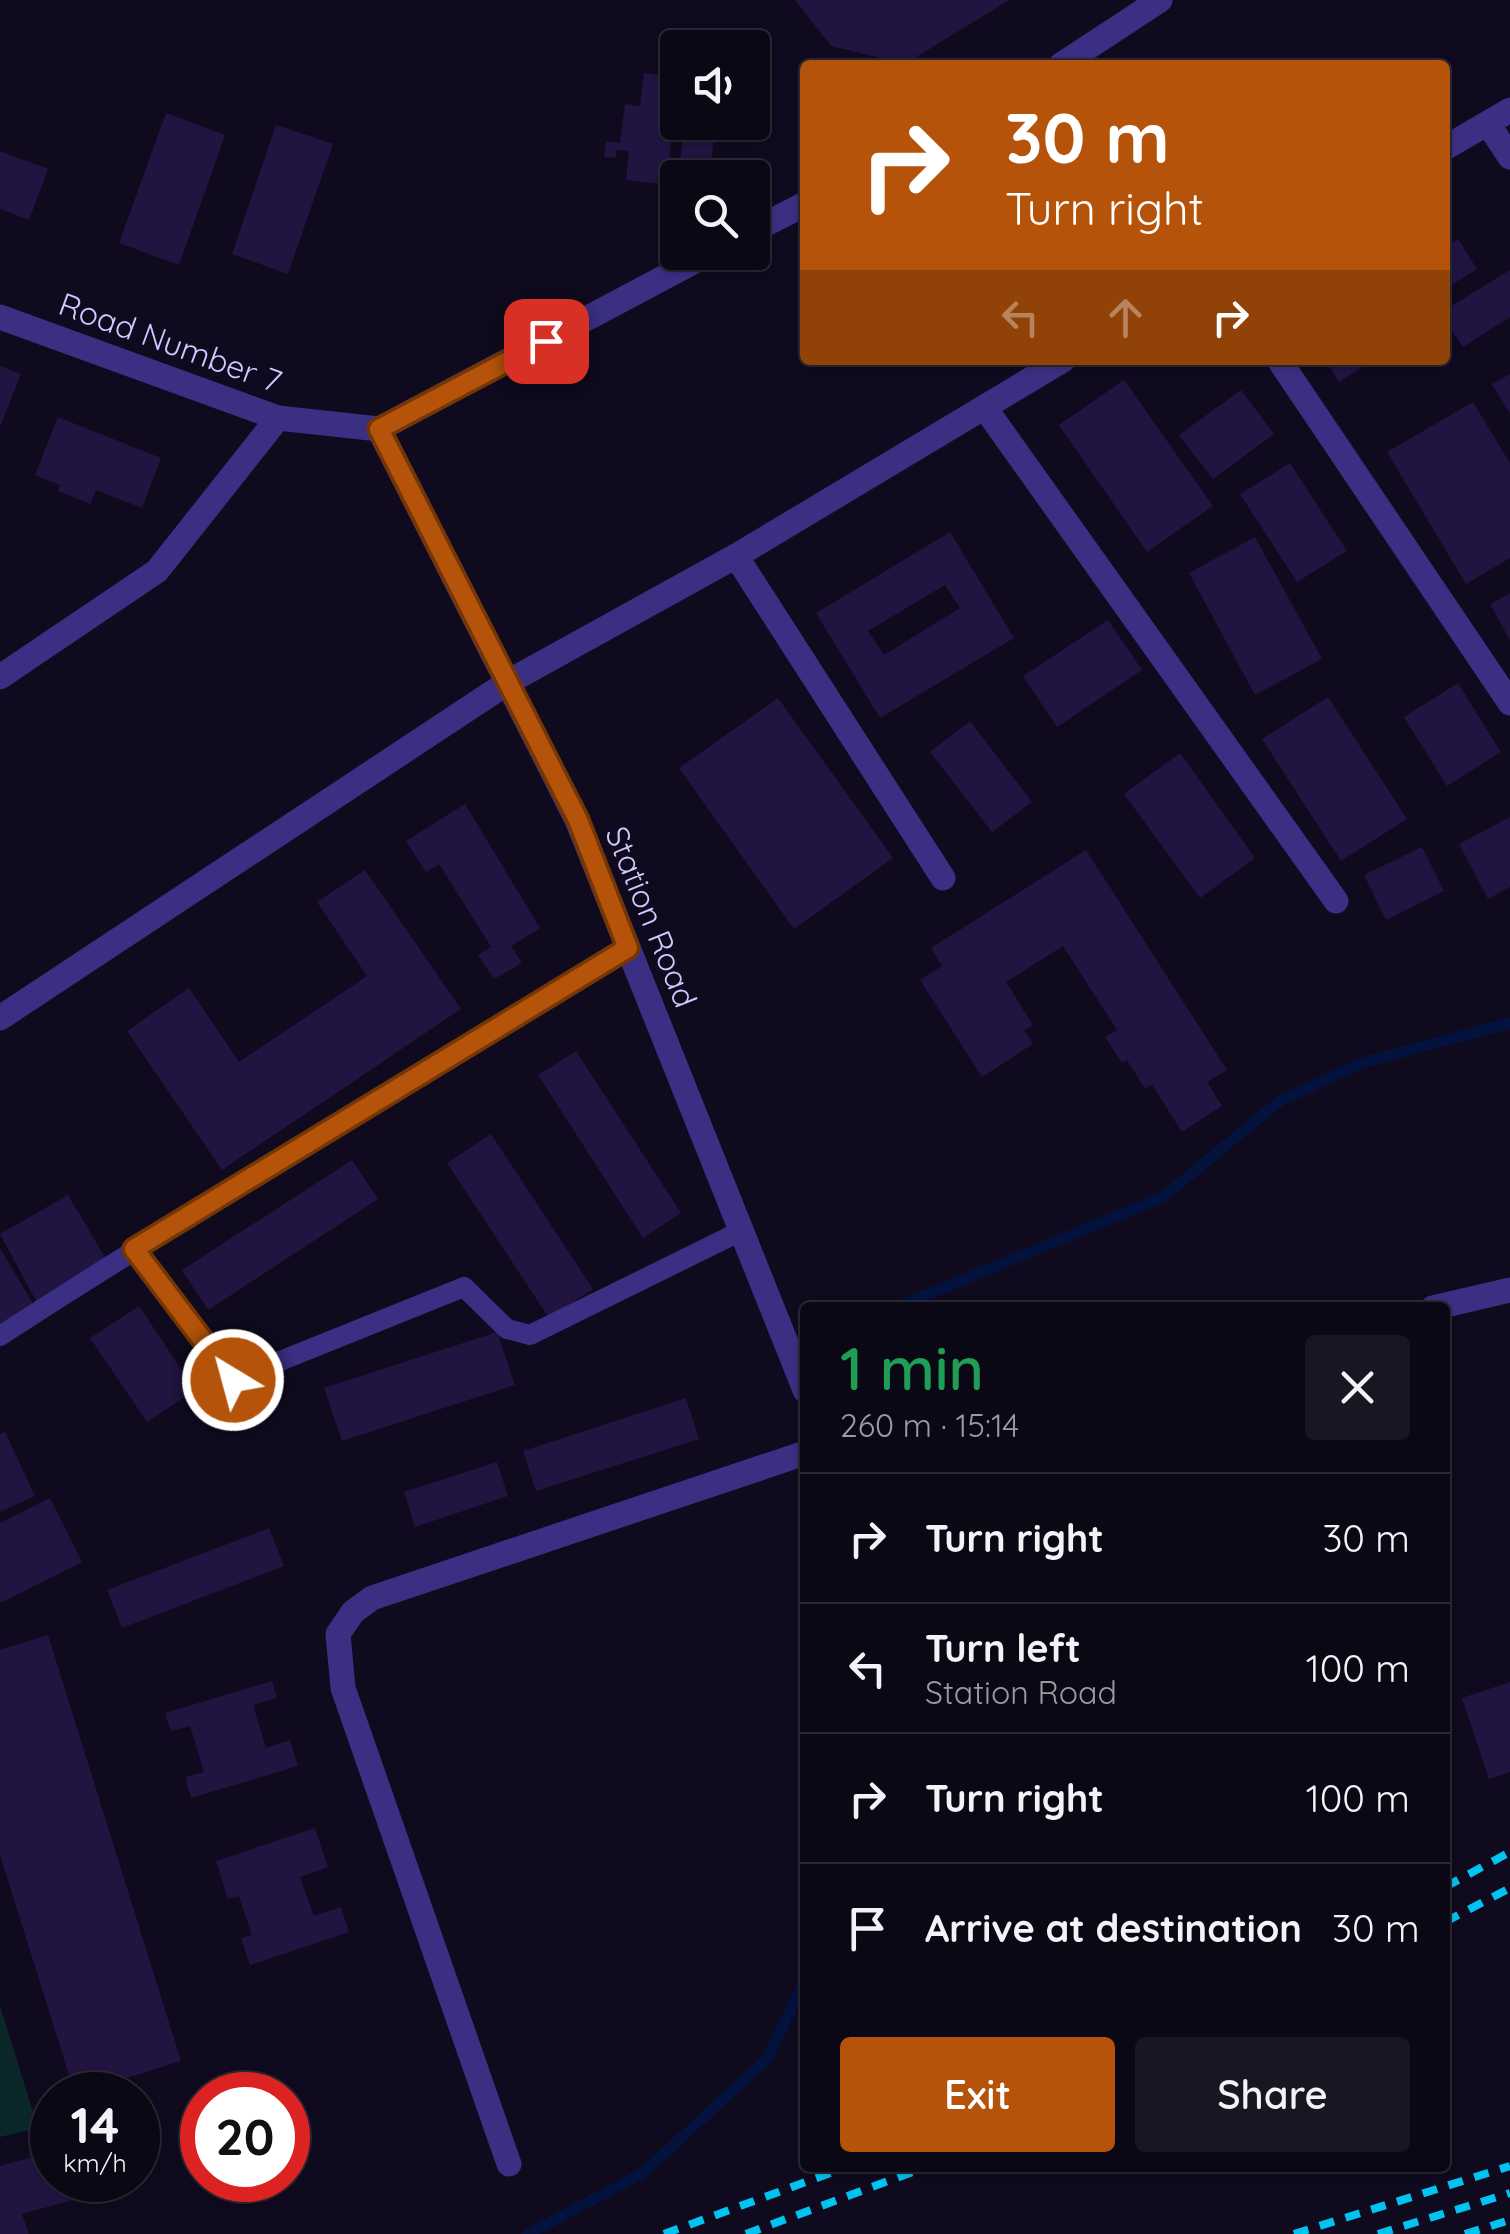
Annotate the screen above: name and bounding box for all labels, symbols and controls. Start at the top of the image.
map controls [660,30,770,270]
button: sound [660,30,770,140]
text: 30 m [1005,93,1170,181]
icon: right [840,100,970,230]
button: search [660,160,770,270]
text: Turn right [1005,180,1204,236]
street label: Road Number 7 [54,283,287,401]
icon: left [993,290,1048,345]
icon: ahead [1098,290,1153,345]
icon: right [1203,290,1258,345]
pin [504,299,589,384]
icon: arrive [519,314,574,369]
street label: Station Road [597,820,706,1013]
position arrow [181,1328,285,1432]
text: 1 min [840,1330,984,1405]
button: close [1305,1335,1410,1440]
text: 260 m · 15:14 [840,1405,1019,1445]
icon: right [840,1511,895,1566]
text: Turn right [925,1514,1104,1562]
text: 30 m [1322,1514,1410,1562]
text: Turn left [925,1624,1081,1672]
icon: left [840,1641,895,1696]
text: 100 m [1306,1644,1410,1692]
text: Station Road [925,1672,1117,1712]
icon: right [840,1771,895,1826]
text: Turn right [925,1774,1104,1822]
text: 100 m [1306,1774,1410,1822]
icon: arrive [840,1901,895,1956]
text: Arrive at destination [925,1904,1302,1952]
text: 30 m [1332,1904,1420,1952]
button: Exit [840,2037,1115,2152]
button: Share [1135,2037,1410,2152]
speed limit sign: 20 [180,2072,310,2202]
text: 14 [71,2093,119,2156]
text: km/h [63,2147,127,2178]

